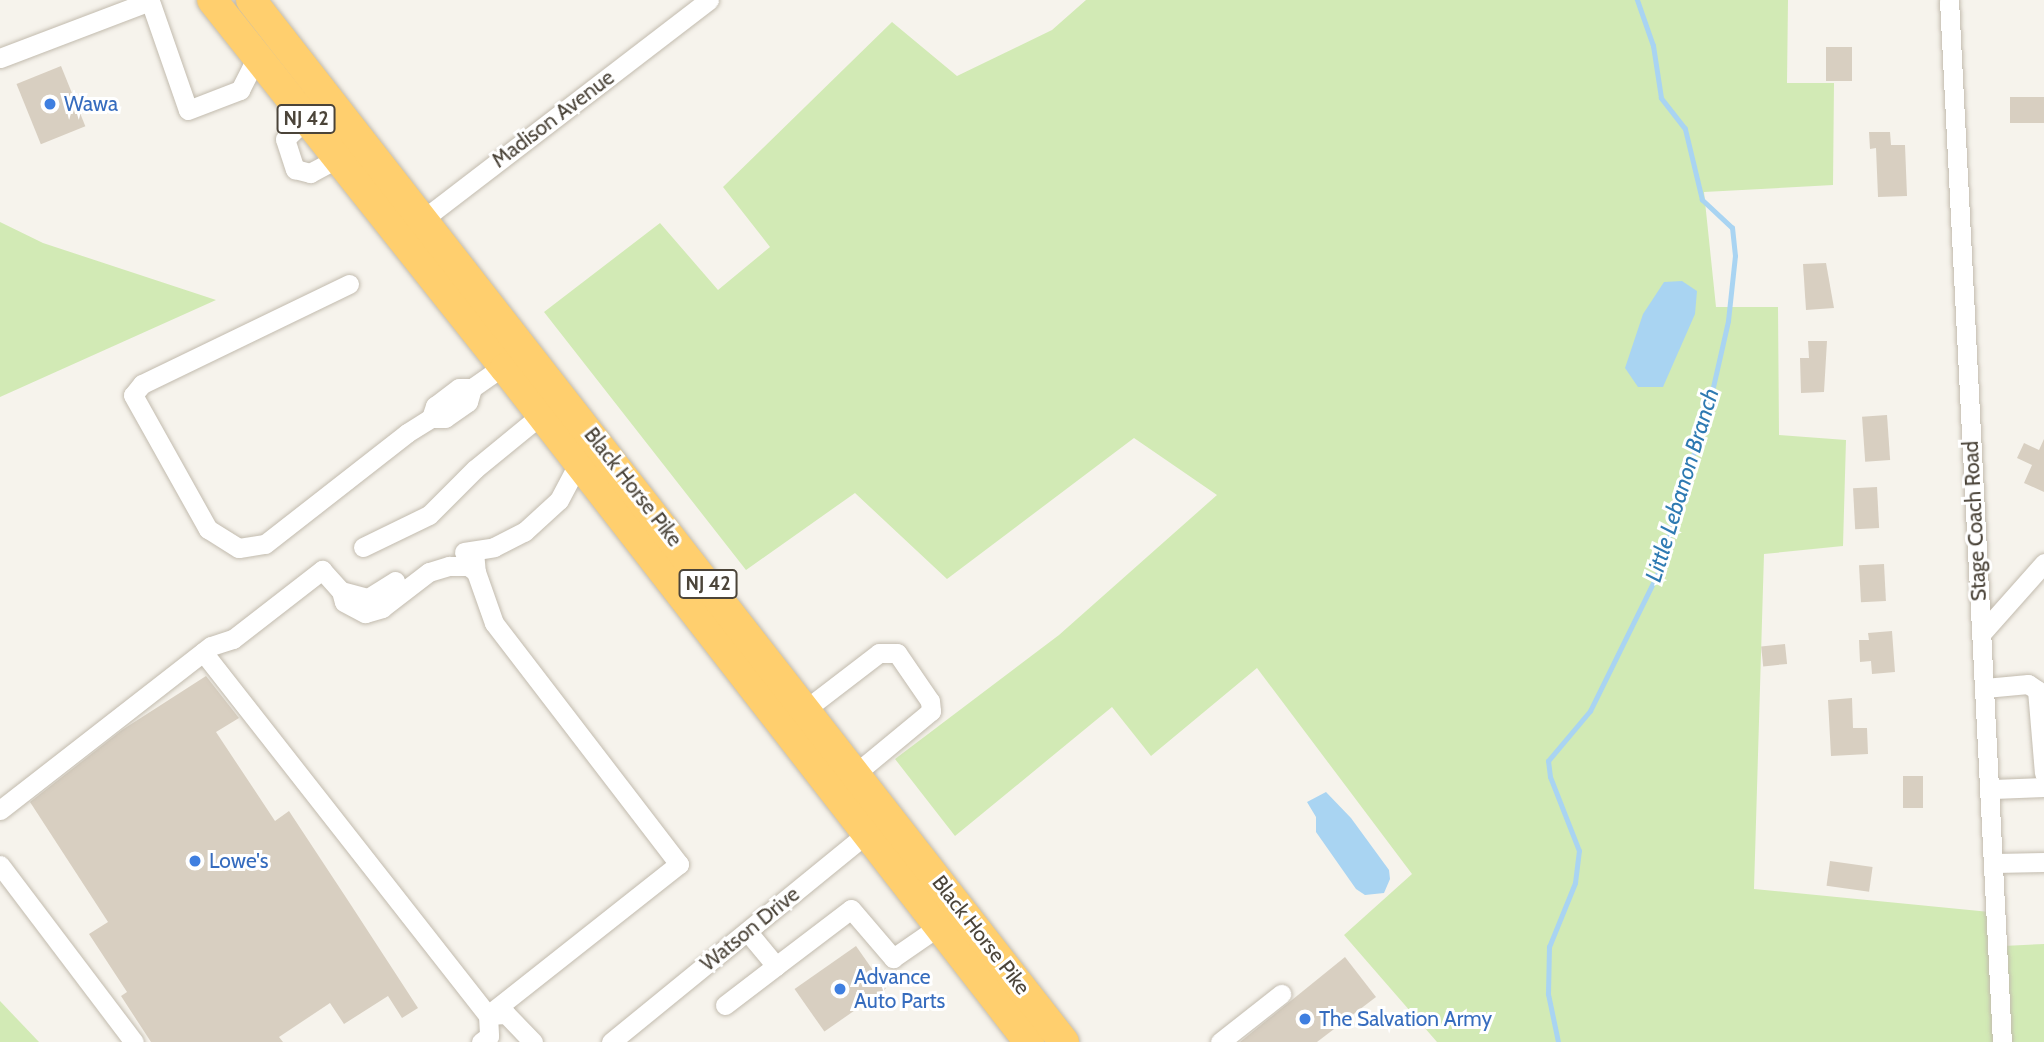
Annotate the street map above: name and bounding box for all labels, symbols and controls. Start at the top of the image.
street label: Madison Avenue [487,65,619,173]
place label: Wawa [64,91,118,117]
marker: Wawa [42,96,58,112]
road number: NJ 42 [276,104,336,134]
water label: Little Lebanon Branch [1639,385,1725,585]
street label: Black Horse Pike [579,422,687,552]
street label: Stage Coach Road [1958,440,1992,602]
road number: NJ 42 [678,568,738,600]
place label: Lowe's [209,848,268,874]
marker: Lowe's [187,853,203,869]
street label: Black Horse Pike [927,870,1035,1000]
street label: Watson Drive [696,882,804,976]
place label: Advance Auto Parts [854,964,945,1014]
marker: Advance Auto Parts [832,981,848,997]
place label: The Salvation Army [1319,1006,1492,1032]
marker: The Salvation Army [1297,1011,1313,1027]

